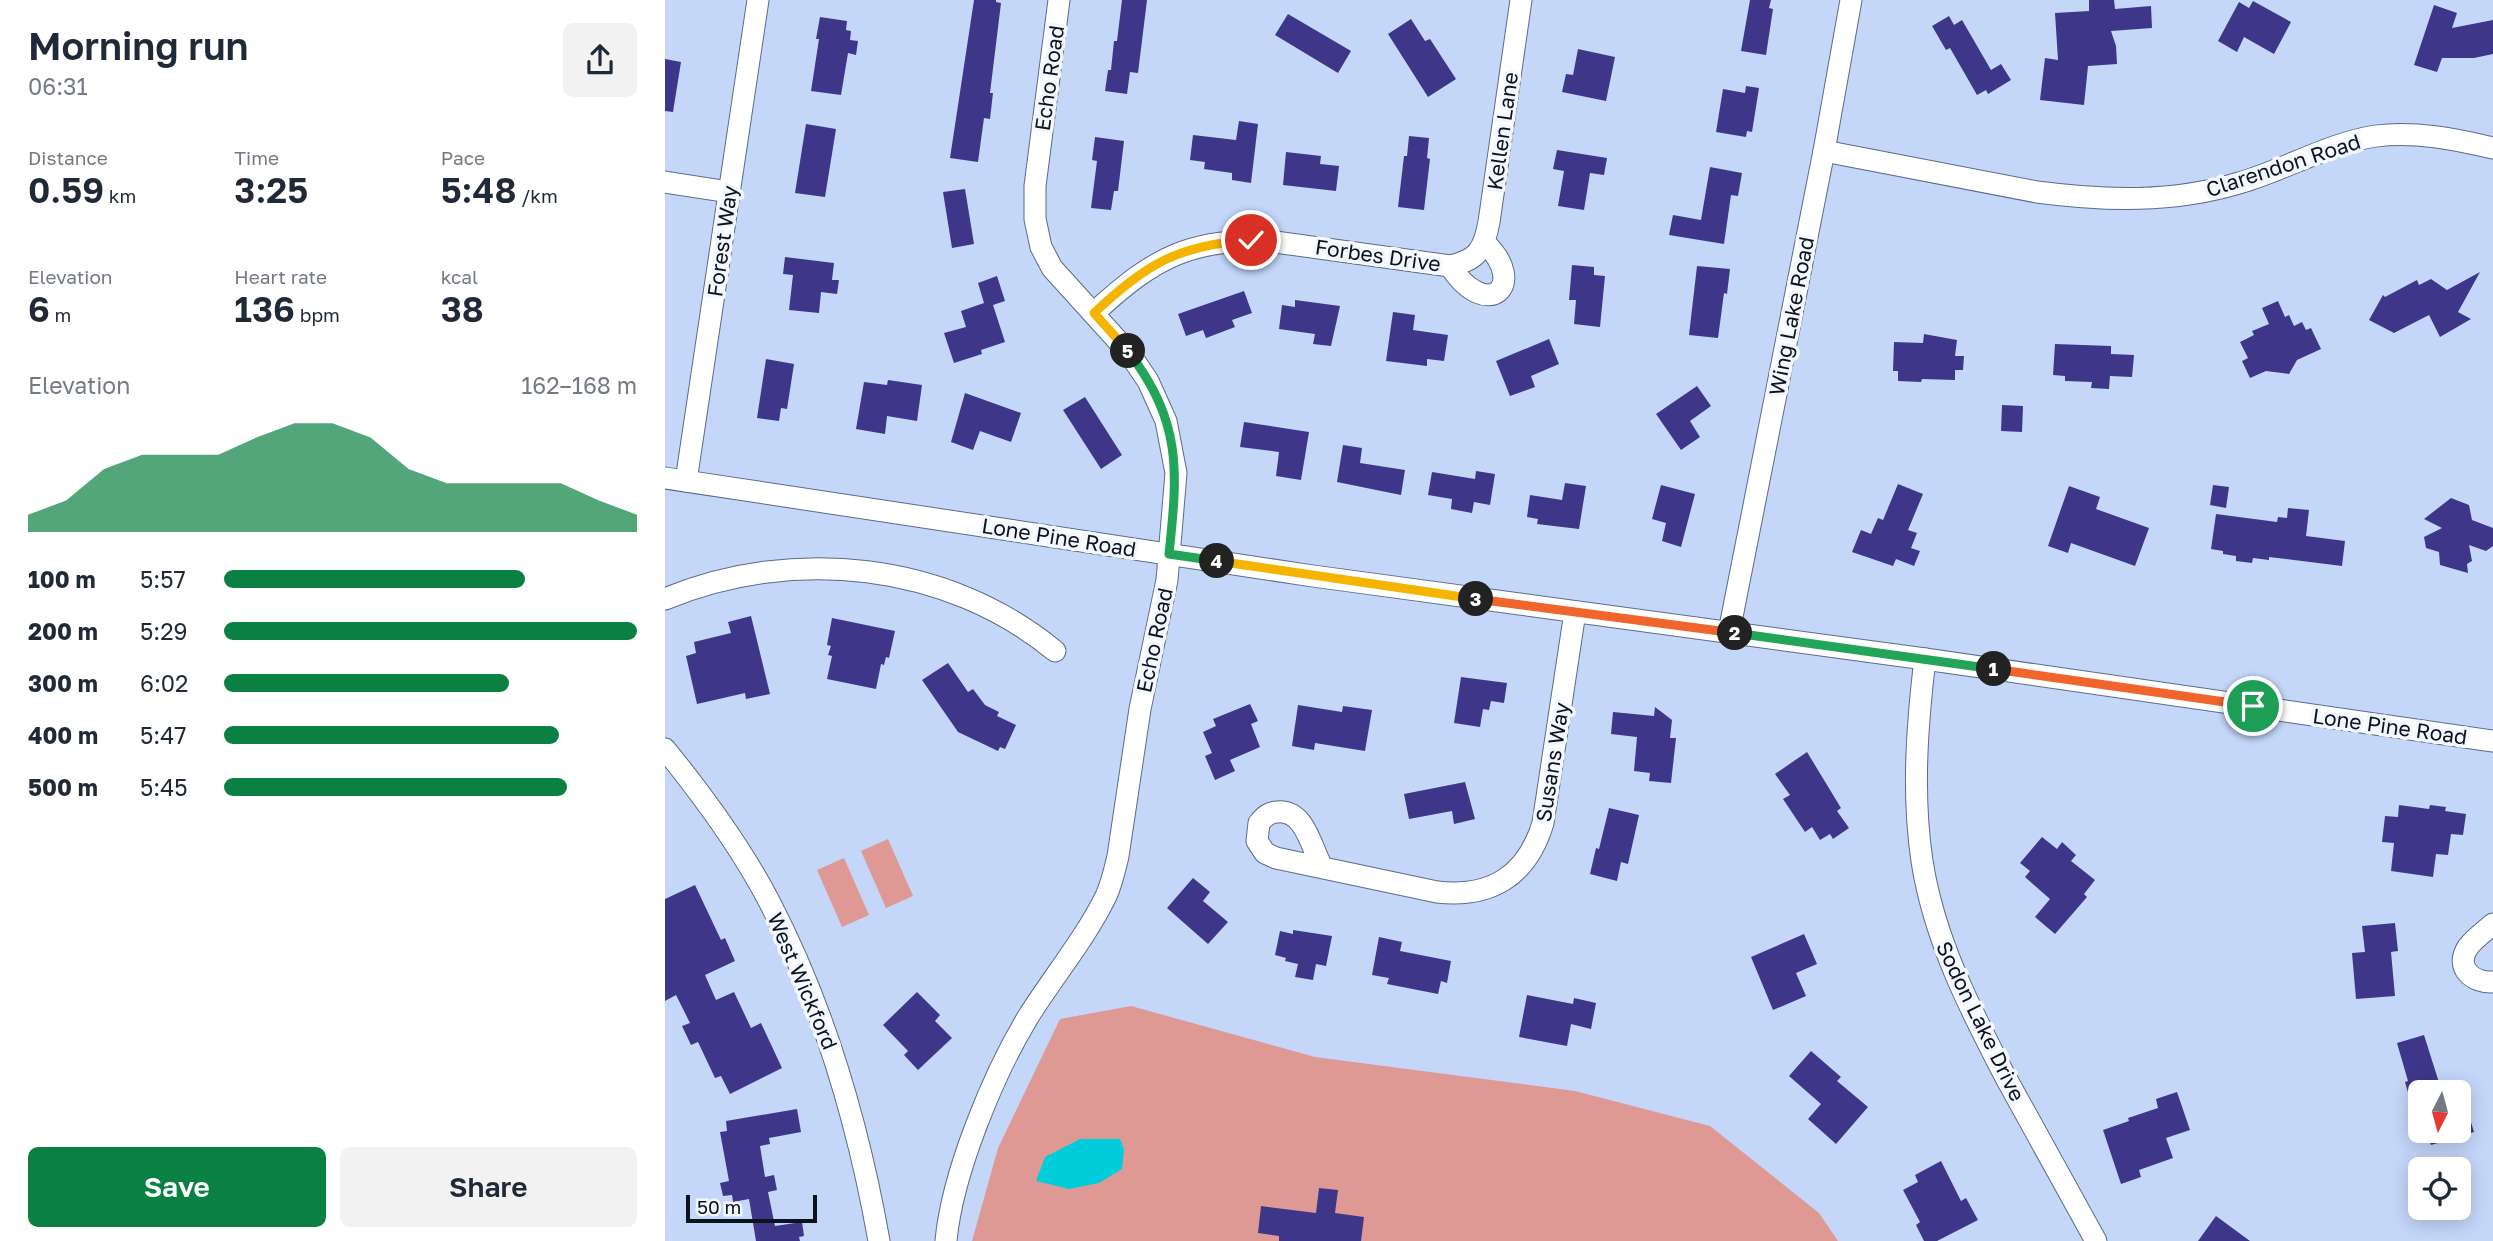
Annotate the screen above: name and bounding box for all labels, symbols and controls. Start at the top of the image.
text: Morning run [28,23,249,68]
button: share [563,23,637,97]
street label: Echo Road [1029,24,1069,132]
street label: Kellen Lane [1481,70,1523,192]
text: 06:31 [28,72,88,100]
street label: Clarendon Road [2202,128,2364,202]
text: Distance [28,146,108,169]
text: Time [234,146,279,169]
text: Pace [441,146,485,169]
text: 0.59 [28,169,104,211]
text: 3:25 [234,169,308,211]
text: 5:48 [441,169,516,211]
street label: Forest Way [701,183,743,298]
text: km [104,184,136,207]
text: /km [516,184,558,207]
pin [1221,210,1281,270]
icon: check [1232,221,1270,259]
street label: Forbes Drive [1314,233,1442,277]
street label: Wing Lake Road [1763,234,1819,398]
text: Elevation [28,265,113,288]
text: Heart rate [234,265,327,288]
text: kcal [441,265,478,288]
text: 6 [28,288,50,330]
text: 136 [234,288,295,330]
text: 38 [441,288,484,330]
text: m [50,303,71,326]
text: bpm [295,303,340,326]
pin: 5 [1111,334,1145,368]
text: 5 [1122,339,1133,362]
text: Elevation [28,371,130,399]
text: 162–168 m [521,371,637,399]
street label: Lone Pine Road [980,512,1138,562]
pin: 4 [1199,544,1235,578]
text: 4 [1211,549,1222,572]
text: 100 m [28,565,96,593]
text: 5:57 [140,565,186,593]
pin: 3 [1459,582,1493,616]
street label: Echo Road [1130,585,1178,695]
text: 3 [1470,587,1481,610]
pin: 2 [1717,616,1753,650]
text: 200 m [28,617,98,645]
text: 5:29 [140,617,188,645]
text: 2 [1729,621,1740,644]
pin: 1 [1977,652,2011,686]
text: 1 [1989,657,1998,680]
text: 300 m [28,669,98,697]
text: 6:02 [140,669,188,697]
pin [2223,676,2283,736]
icon: arrive [2234,687,2272,725]
street label: Susans Way [1530,700,1574,824]
street label: Lone Pine Road [2311,702,2469,750]
text: 400 m [28,721,98,749]
text: 5:47 [140,721,186,749]
text: 500 m [28,773,98,801]
text: 5:45 [140,773,188,801]
street label: West Wickford [762,909,844,1053]
street label: Sodon Lake Drive [1931,937,2031,1105]
north arrow [2408,1080,2471,1143]
map controls [2408,1080,2471,1220]
button: Save [28,1147,326,1227]
button: Share [340,1147,637,1227]
button: locate [2408,1157,2471,1220]
scale bar [686,1192,817,1224]
text: 50 m [697,1195,741,1218]

